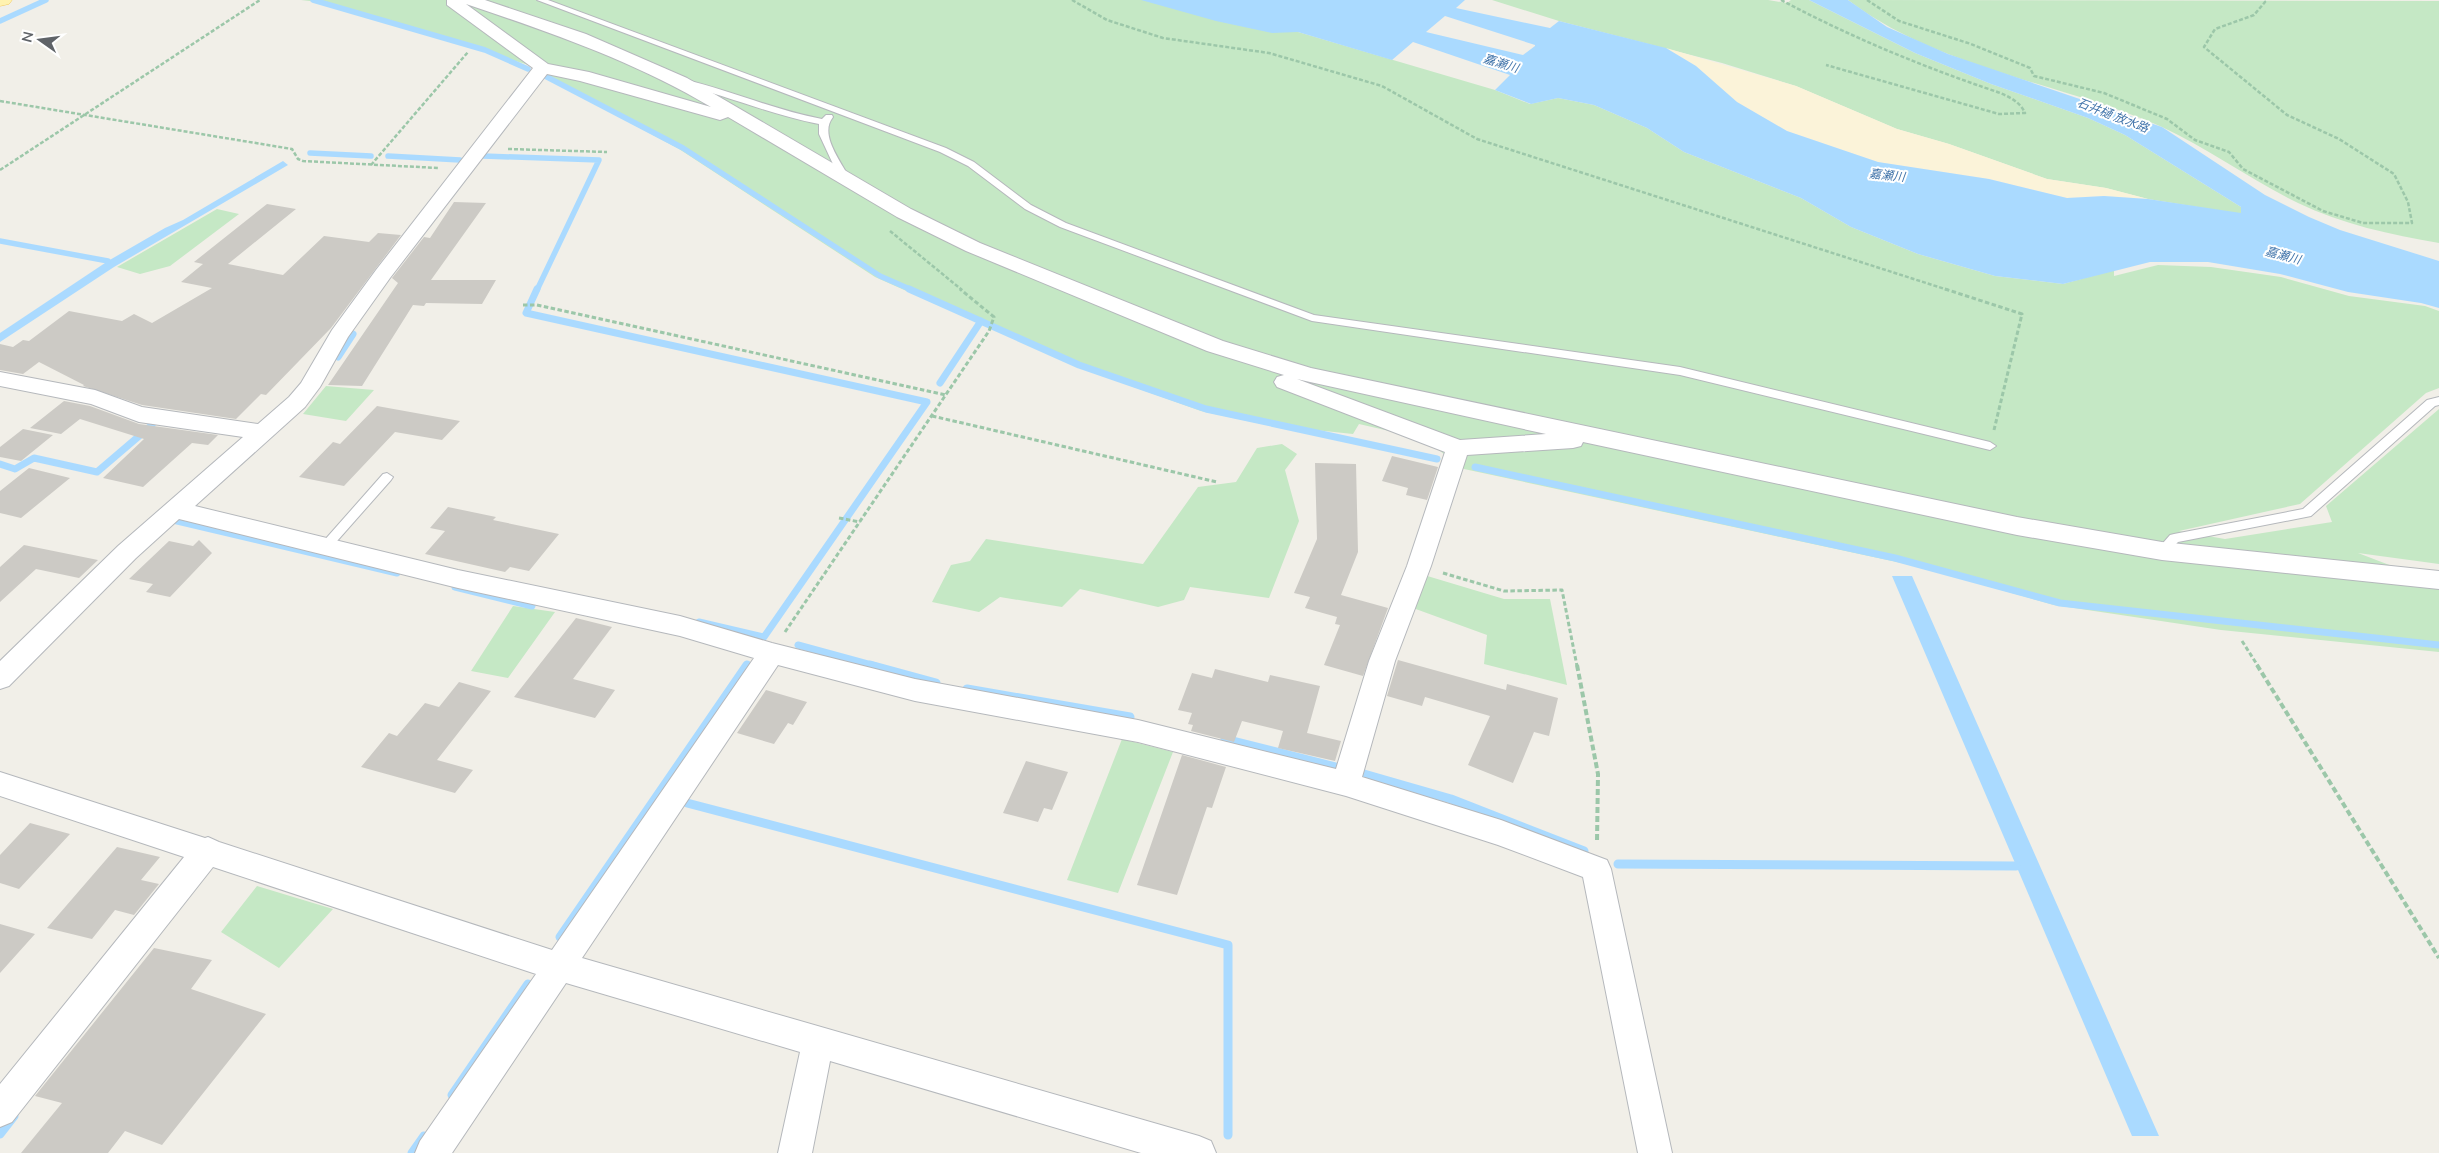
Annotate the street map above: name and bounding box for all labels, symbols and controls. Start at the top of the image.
north arrow [15,15,65,65]
text: N [17,30,37,44]
water label: 嘉瀬川 [1482,51,1522,76]
water label: 石井樋 放水路 [2075,95,2152,136]
water label: 嘉瀬川 [1868,166,1908,185]
water label: 嘉瀬川 [2264,243,2304,267]

